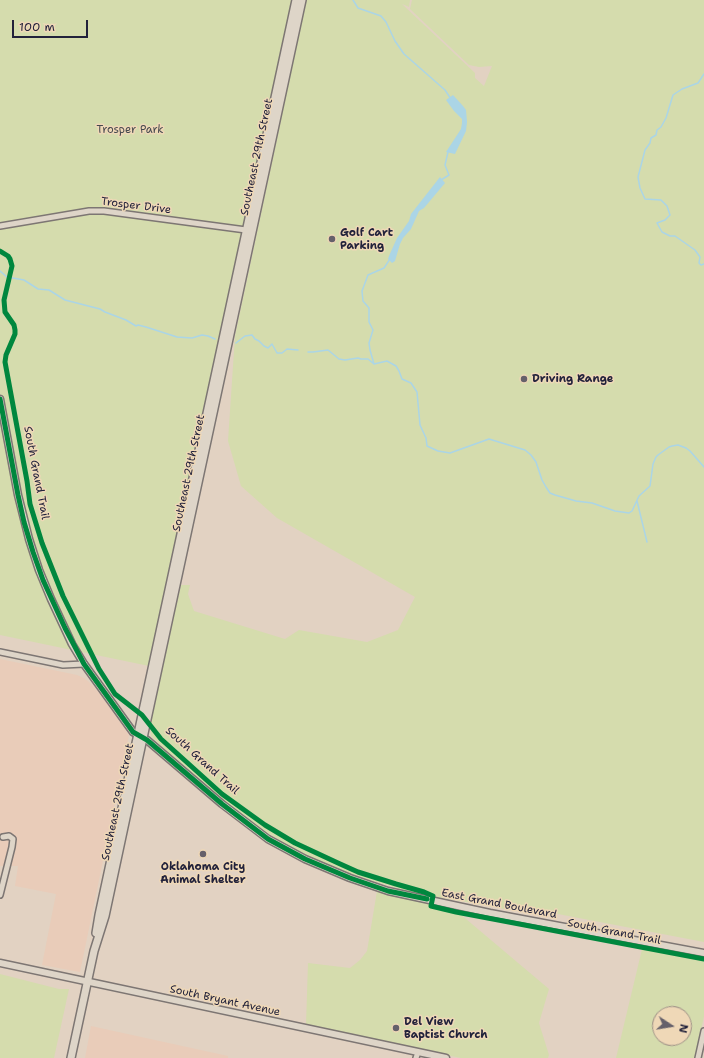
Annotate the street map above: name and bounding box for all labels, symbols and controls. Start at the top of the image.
scale bar [14,12,90,38]
text: 100 m [19,19,55,35]
street label: Southeast 29th Street [238,97,276,217]
park label: Trosper Park [96,123,164,137]
street label: Trosper Drive [100,195,172,217]
place label: Golf Cart Parking [340,226,393,252]
marker: Golf Cart Parking [327,234,337,244]
place label: Driving Range [532,372,613,386]
marker: Driving Range [519,374,529,384]
street label: Southeast 29th Street [170,413,208,533]
street label: South Grand Trail [20,425,52,521]
street label: South Grand Trail [162,724,242,798]
street label: Southeast 29th Street [99,742,137,862]
marker: Oklahoma City Animal Shelter [198,849,208,859]
place label: Oklahoma City Animal Shelter [160,860,246,886]
street label: East Grand Boulevard [440,886,558,922]
street label: South Grand Trail [566,916,662,948]
street label: South Bryant Avenue [169,983,281,1019]
north arrow [652,1006,692,1046]
place label: Del View Baptist Church [404,1015,488,1041]
marker: Del View Baptist Church [391,1023,401,1033]
text: N [675,1023,691,1034]

